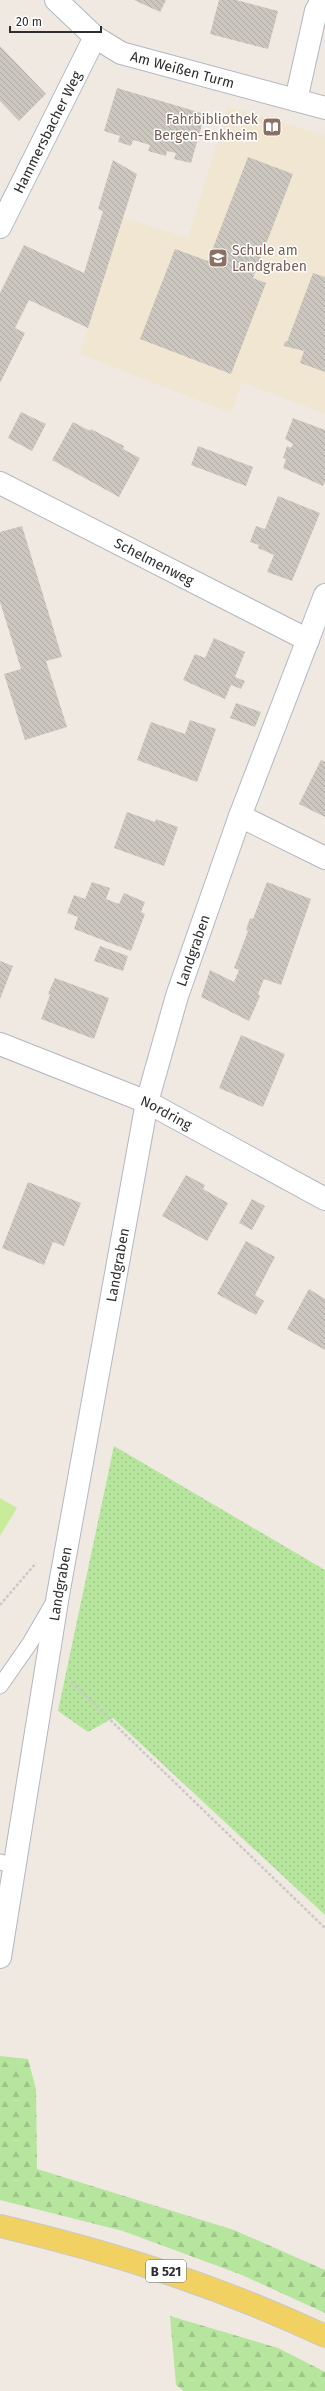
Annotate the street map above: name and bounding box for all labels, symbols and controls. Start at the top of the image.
scale bar [10,8,101,34]
text: 20 m [16,15,42,29]
street label: Am Weißen Turm [129,48,236,92]
street label: Hammersbacher Weg [10,68,86,196]
place label: Fahrbibliothek Bergen-Enkheim [154,111,259,144]
library icon: Fahrbibliothek Bergen-Enkheim [261,116,283,138]
place label: Schule am Landgraben [232,242,307,275]
school or university icon: Schule am Landgraben [207,247,229,269]
street label: Schelmenweg [111,535,197,590]
street label: Landgraben [173,912,214,989]
street label: Nordring [138,1092,195,1134]
street label: Landgraben [103,1227,133,1303]
street label: Landgraben [46,1545,76,1622]
road number: B 521 [146,2260,186,2282]

